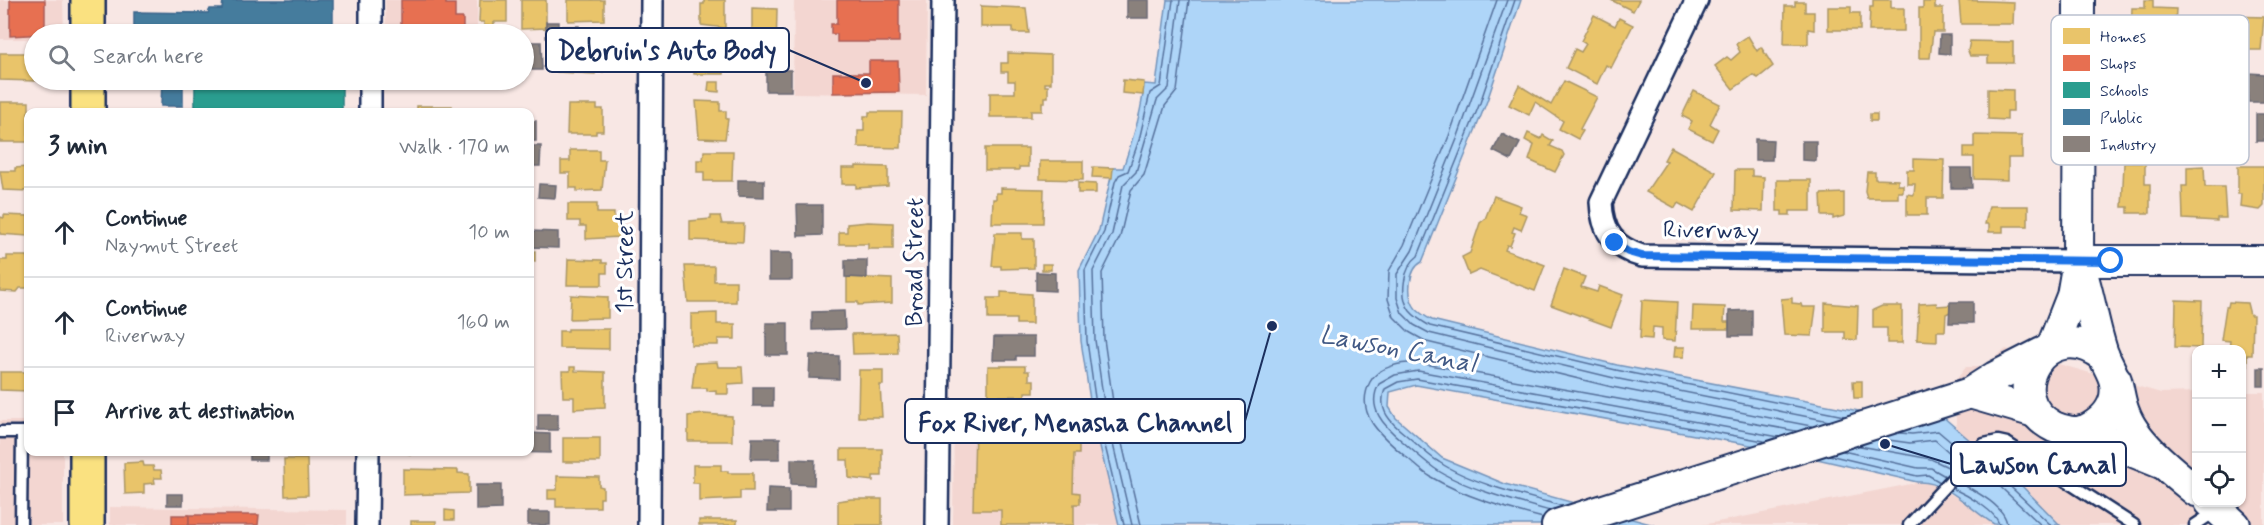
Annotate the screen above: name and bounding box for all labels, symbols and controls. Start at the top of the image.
legend [2051,15,2249,165]
search box [24,24,534,90]
text: Homes [2100,27,2146,48]
callout: Debruin's Auto Body [546,28,789,72]
text: Debruin's Auto Body [557,35,777,69]
icon: search [45,41,78,74]
text: Search here [93,43,204,71]
text: Shops [2100,54,2137,75]
text: Schools [2100,81,2149,102]
text: Public [2100,108,2143,129]
text: 3 min [48,130,108,164]
text: Walk · 170 m [399,134,510,161]
text: Industry [2100,135,2156,156]
street label: Broad Street [900,198,931,326]
text: Continue [105,205,187,233]
street label: 1st Street [610,211,641,313]
street label: Riverway [1663,215,1759,247]
icon: ahead [48,216,81,249]
text: 10 m [468,219,510,246]
route end [1601,229,1627,255]
text: Naymut Street [105,233,238,260]
route start [2097,247,2123,273]
text: Continue [105,295,187,323]
icon: ahead [48,306,81,339]
text: 160 m [457,309,510,336]
water label: Lawson Canal [1317,318,1481,382]
text: Riverway [105,323,185,350]
map controls [2192,345,2246,507]
button: + [2192,345,2246,399]
icon: arrive [48,396,81,429]
text: Arrive at destination [105,398,295,426]
callout: Fox River, Menasha Channel [905,399,1245,443]
button: − [2192,399,2246,453]
text: Fox River, Menasha Channel [918,407,1232,441]
callout: Lawson Canal [1951,442,2126,486]
text: Lawson Canal [1959,449,2117,483]
button: locate [2192,453,2246,507]

